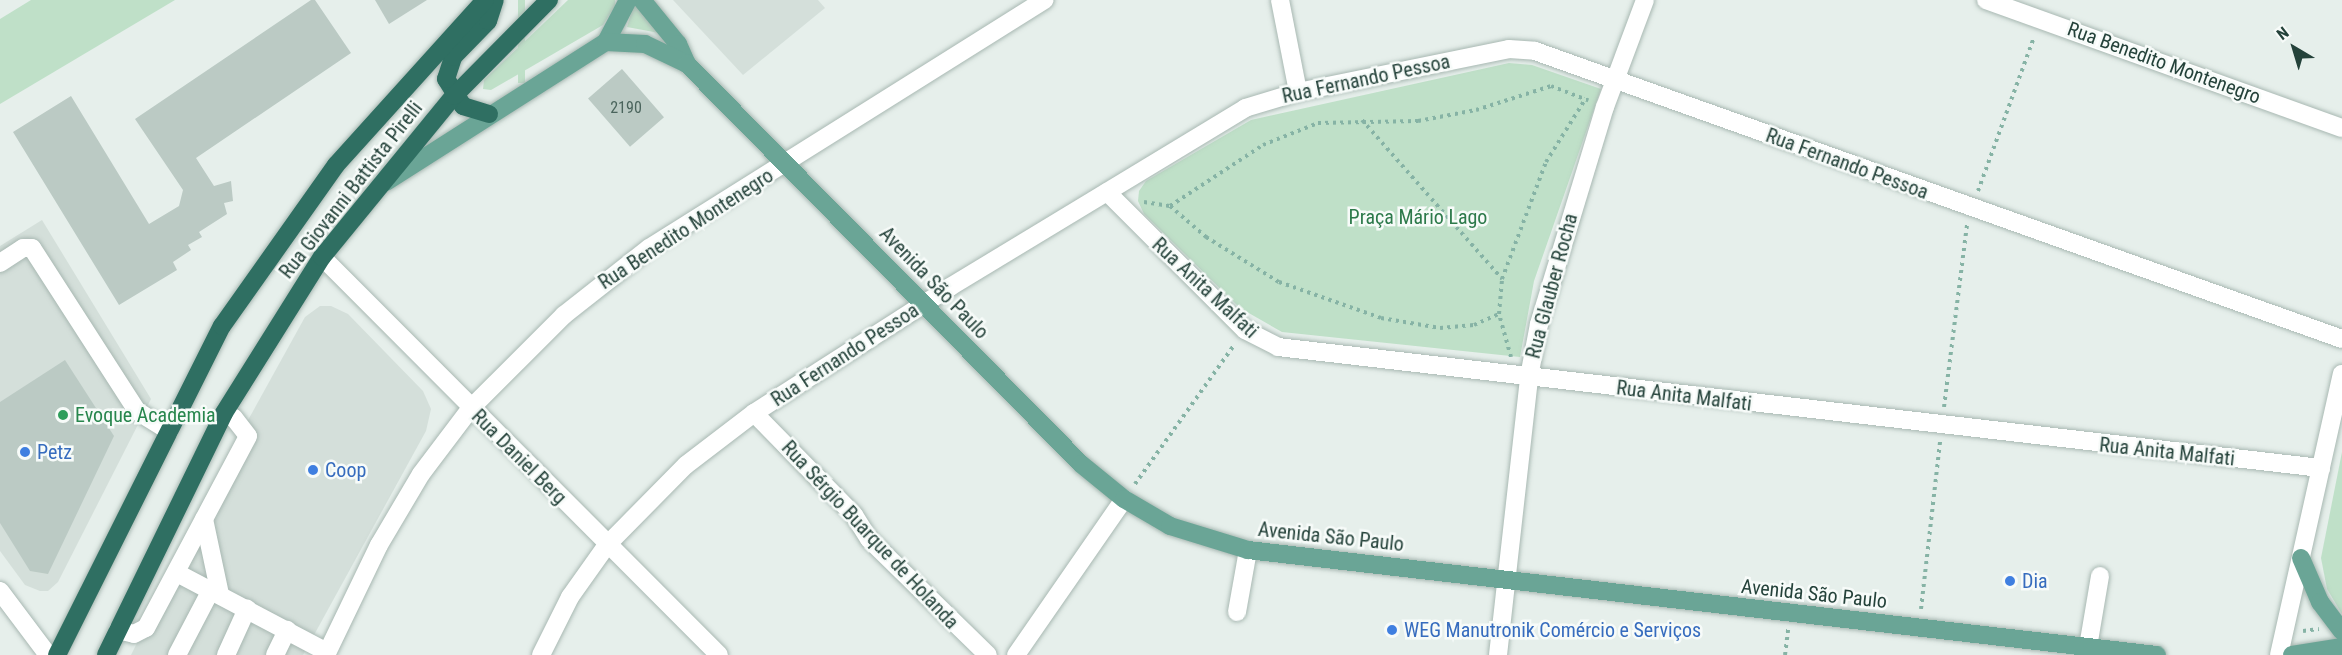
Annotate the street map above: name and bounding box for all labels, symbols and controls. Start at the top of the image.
street label: Rua Benedito Montenegro [2064,17,2264,109]
north arrow [2264,18,2324,78]
text: N [2273,23,2292,44]
street label: Rua Fernando Pessoa [1280,49,1452,109]
street label: Rua Giovanni Battista Pirelli [274,97,428,283]
house number: 2190 [610,98,642,118]
street label: Rua Fernando Pessoa [1763,123,1931,205]
street label: Rua Benedito Montenegro [594,163,778,295]
park label: Praça Mário Lago [1349,205,1487,229]
street label: Rua Glauber Rocha [1521,211,1583,361]
street label: Avenida São Paulo [874,222,994,344]
street label: Rua Anita Malfati [1147,233,1263,343]
street label: Rua Fernando Pessoa [767,298,923,412]
street label: Rua Anita Malfati [1615,376,1753,416]
place label: Evoque Academia [75,403,216,427]
street label: Rua Daniel Berg [467,405,571,509]
marker: Evoque Academia [56,408,70,422]
street label: Rua Anita Malfati [2098,433,2236,471]
street label: Rua Sérgio Buarque de Holanda [776,436,964,634]
place label: Petz [37,440,72,464]
marker: Petz [18,445,32,459]
place label: Coop [325,458,366,482]
marker: Coop [306,463,320,477]
street label: Avenida São Paulo [1257,517,1405,557]
place label: Dia [2022,569,2048,593]
street label: Avenida São Paulo [1740,574,1888,614]
marker: Dia [2003,574,2017,588]
place label: WEG Manutronik Comércio e Serviços [1404,618,1701,642]
marker: WEG Manutronik Comércio e Serviços [1385,623,1399,637]

